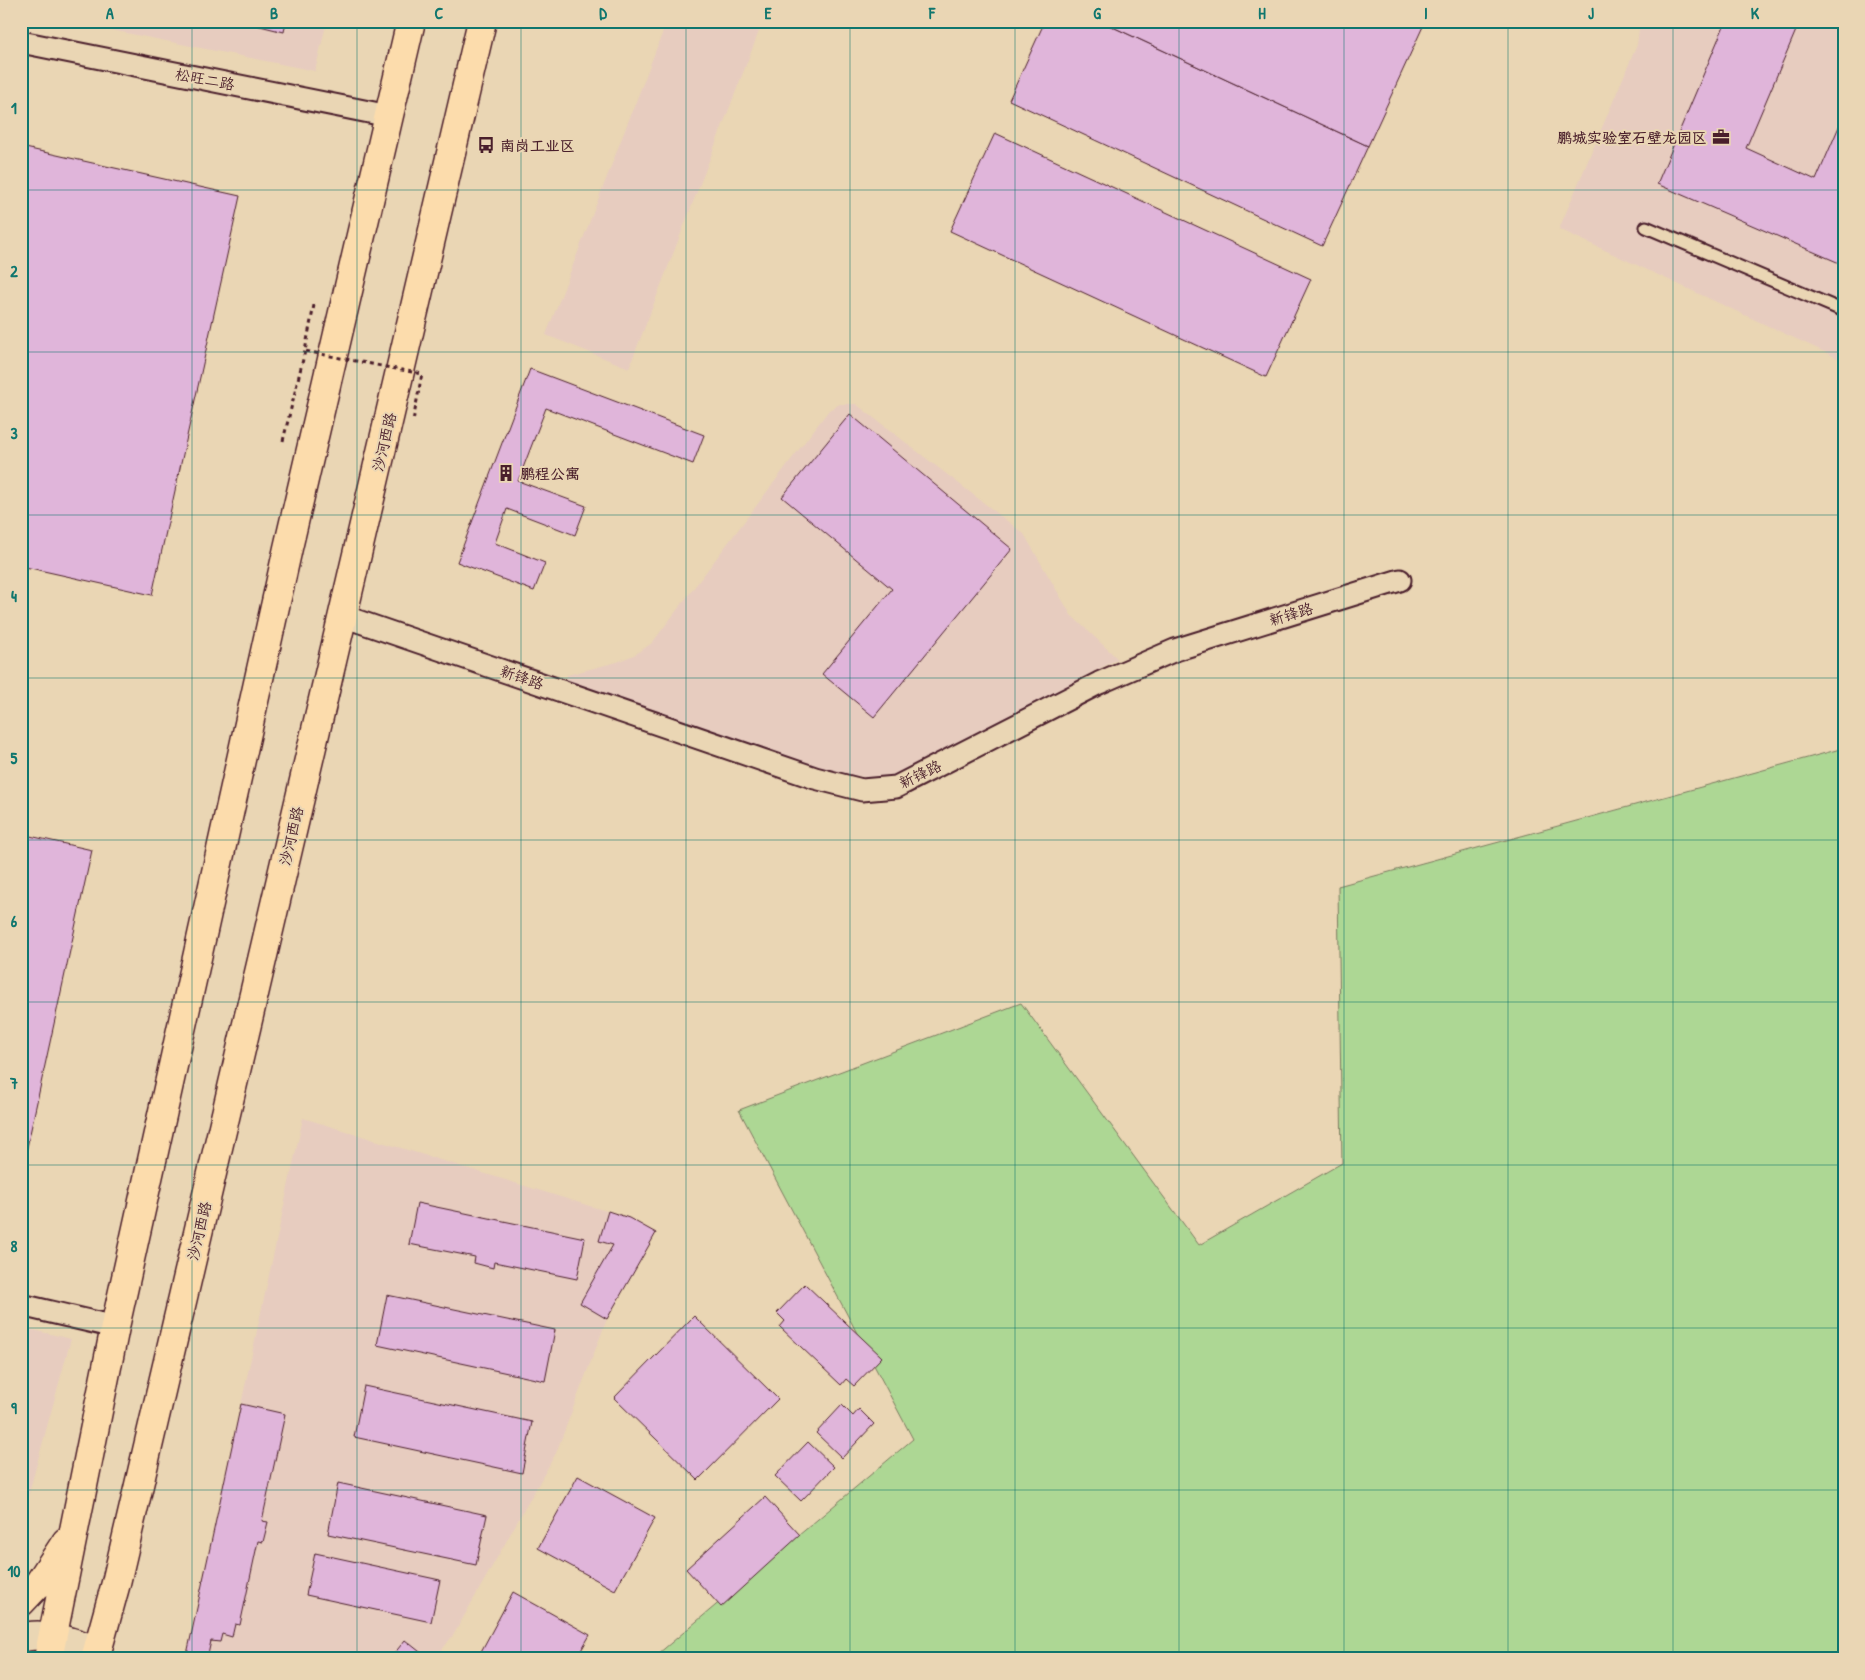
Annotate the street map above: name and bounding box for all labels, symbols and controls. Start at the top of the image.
text: A [106,2,114,24]
text: B [270,2,278,24]
text: C [435,2,444,24]
text: D [599,2,607,24]
text: E [764,2,772,24]
text: F [928,2,936,24]
text: G [1093,2,1101,24]
text: H [1258,2,1266,24]
text: I [1424,2,1428,24]
text: J [1588,2,1594,24]
text: K [1751,2,1760,24]
street label: 松旺二路 [174,63,236,95]
text: 1 [11,97,17,119]
place label: 鹏城实验室石壁龙园区 [1557,127,1707,148]
office icon: 鹏城实验室石壁龙园区 [1711,127,1731,147]
bus stop icon: 南岗工业区 [476,135,496,155]
place label: 南岗工业区 [500,135,575,156]
text: 2 [10,260,18,282]
street label: 沙河西路 [367,410,401,474]
text: 3 [10,422,18,444]
building icon: 鹏程公寓 [496,463,516,483]
place label: 鹏程公寓 [520,463,580,484]
text: 4 [11,585,17,607]
street label: 新锋路 [1266,597,1316,631]
street label: 新锋路 [497,660,547,694]
text: 5 [11,747,18,769]
street label: 新锋路 [895,755,945,793]
street label: 沙河西路 [274,804,308,868]
text: 6 [11,910,18,932]
text: 7 [9,1072,18,1094]
street label: 沙河西路 [182,1199,216,1263]
text: 8 [11,1235,18,1257]
text: 9 [11,1397,17,1419]
text: 10 [8,1560,20,1582]

